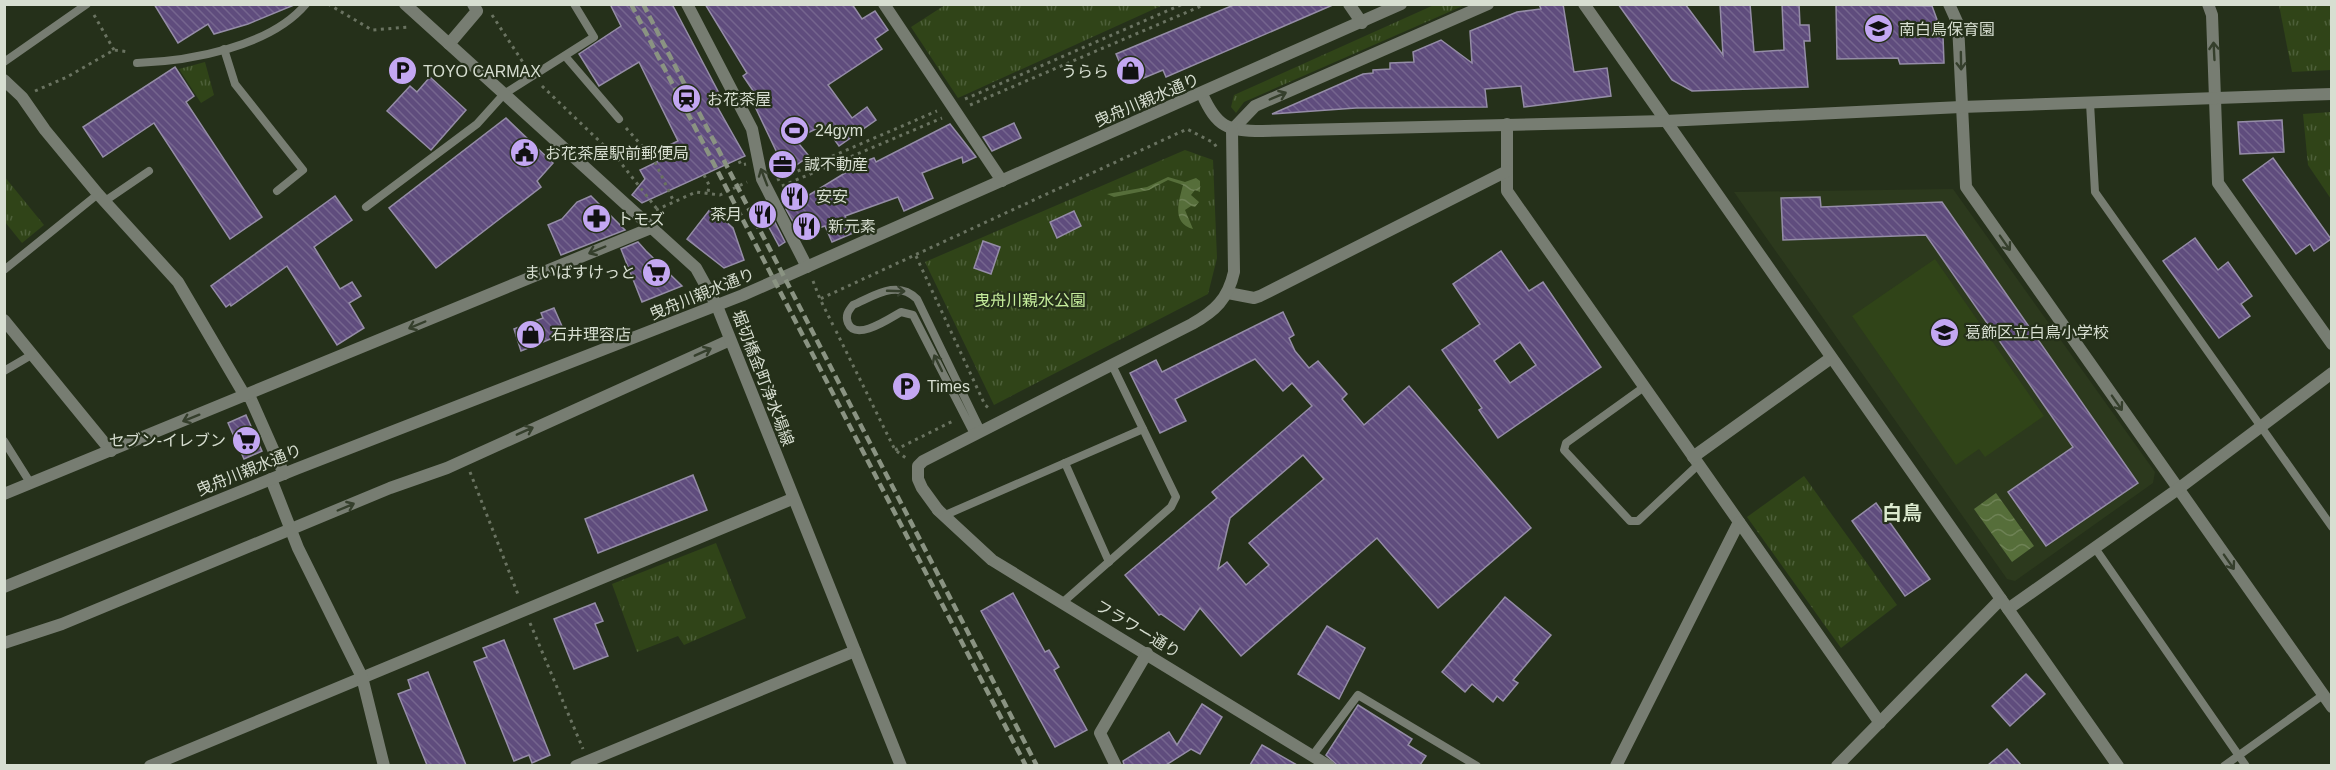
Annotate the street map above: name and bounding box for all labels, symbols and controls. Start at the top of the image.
school or university icon: 南白鳥保育園 [1862,13,1894,45]
place label: 南白鳥保育園 [1899,21,1995,38]
one-way arrow [2209,42,2220,62]
one-way arrow [1955,50,1967,70]
parking icon: TOYO CARMAX [386,55,418,87]
shop icon: うらら [1114,55,1146,87]
place label: TOYO CARMAX [423,63,541,80]
place label: うらら [1061,63,1109,80]
street label: 曳舟川親水通り [1092,70,1202,130]
station icon: お花茶屋 [670,83,702,115]
one-way arrow [1268,89,1286,101]
place label: お花茶屋 [707,91,771,108]
sports icon: 24gym [778,114,810,146]
place label: 24gym [815,122,863,139]
public building icon: お花茶屋駅前郵便局 [508,137,540,169]
place label: お花茶屋駅前郵便局 [545,145,689,162]
office icon: 誠不動産 [767,148,799,180]
place label: 誠不動産 [804,156,868,173]
one-way arrow [757,168,768,186]
restaurant icon: 安安 [779,180,811,212]
place label: 安安 [816,188,848,205]
restaurant icon: 茶月 [747,198,779,230]
pharmacy icon: トモズ [580,203,612,235]
place label: 茶月 [710,206,742,223]
restaurant icon: 新元素 [791,210,823,242]
place label: トモズ [617,211,665,228]
place label: 新元素 [828,218,876,235]
one-way arrow [1999,235,2011,251]
one-way arrow [588,245,606,256]
supermarket icon: まいばすけっと [641,256,673,288]
place label: まいばすけっと [524,264,636,281]
street label: 曳舟川親水通り [647,265,757,323]
one-way arrow [886,285,906,297]
park label: 曳舟川親水公園 [974,292,1086,309]
street label: 堀切橋金町浄水場線 [729,308,797,448]
school or university icon: 葛飾区立白鳥小学校 [1928,316,1960,348]
shop icon: 石井理容店 [514,318,546,350]
one-way arrow [408,320,426,331]
place label: 葛飾区立白鳥小学校 [1965,324,2109,341]
place label: 石井理容店 [551,326,631,343]
one-way arrow [694,346,712,357]
one-way arrow [932,355,944,373]
parking icon: Times [890,370,922,402]
place label: Times [927,378,970,395]
one-way arrow [2111,394,2123,410]
one-way arrow [182,413,201,424]
supermarket icon: セブン-イレブン [231,424,263,456]
one-way arrow [515,425,534,436]
place label: セブン-イレブン [109,432,226,449]
street label: 曳舟川親水通り [194,441,304,499]
one-way arrow [336,501,354,512]
district label: 白鳥 [1882,502,1922,524]
one-way arrow [2223,554,2236,570]
street label: フラワー通り [1092,597,1184,661]

